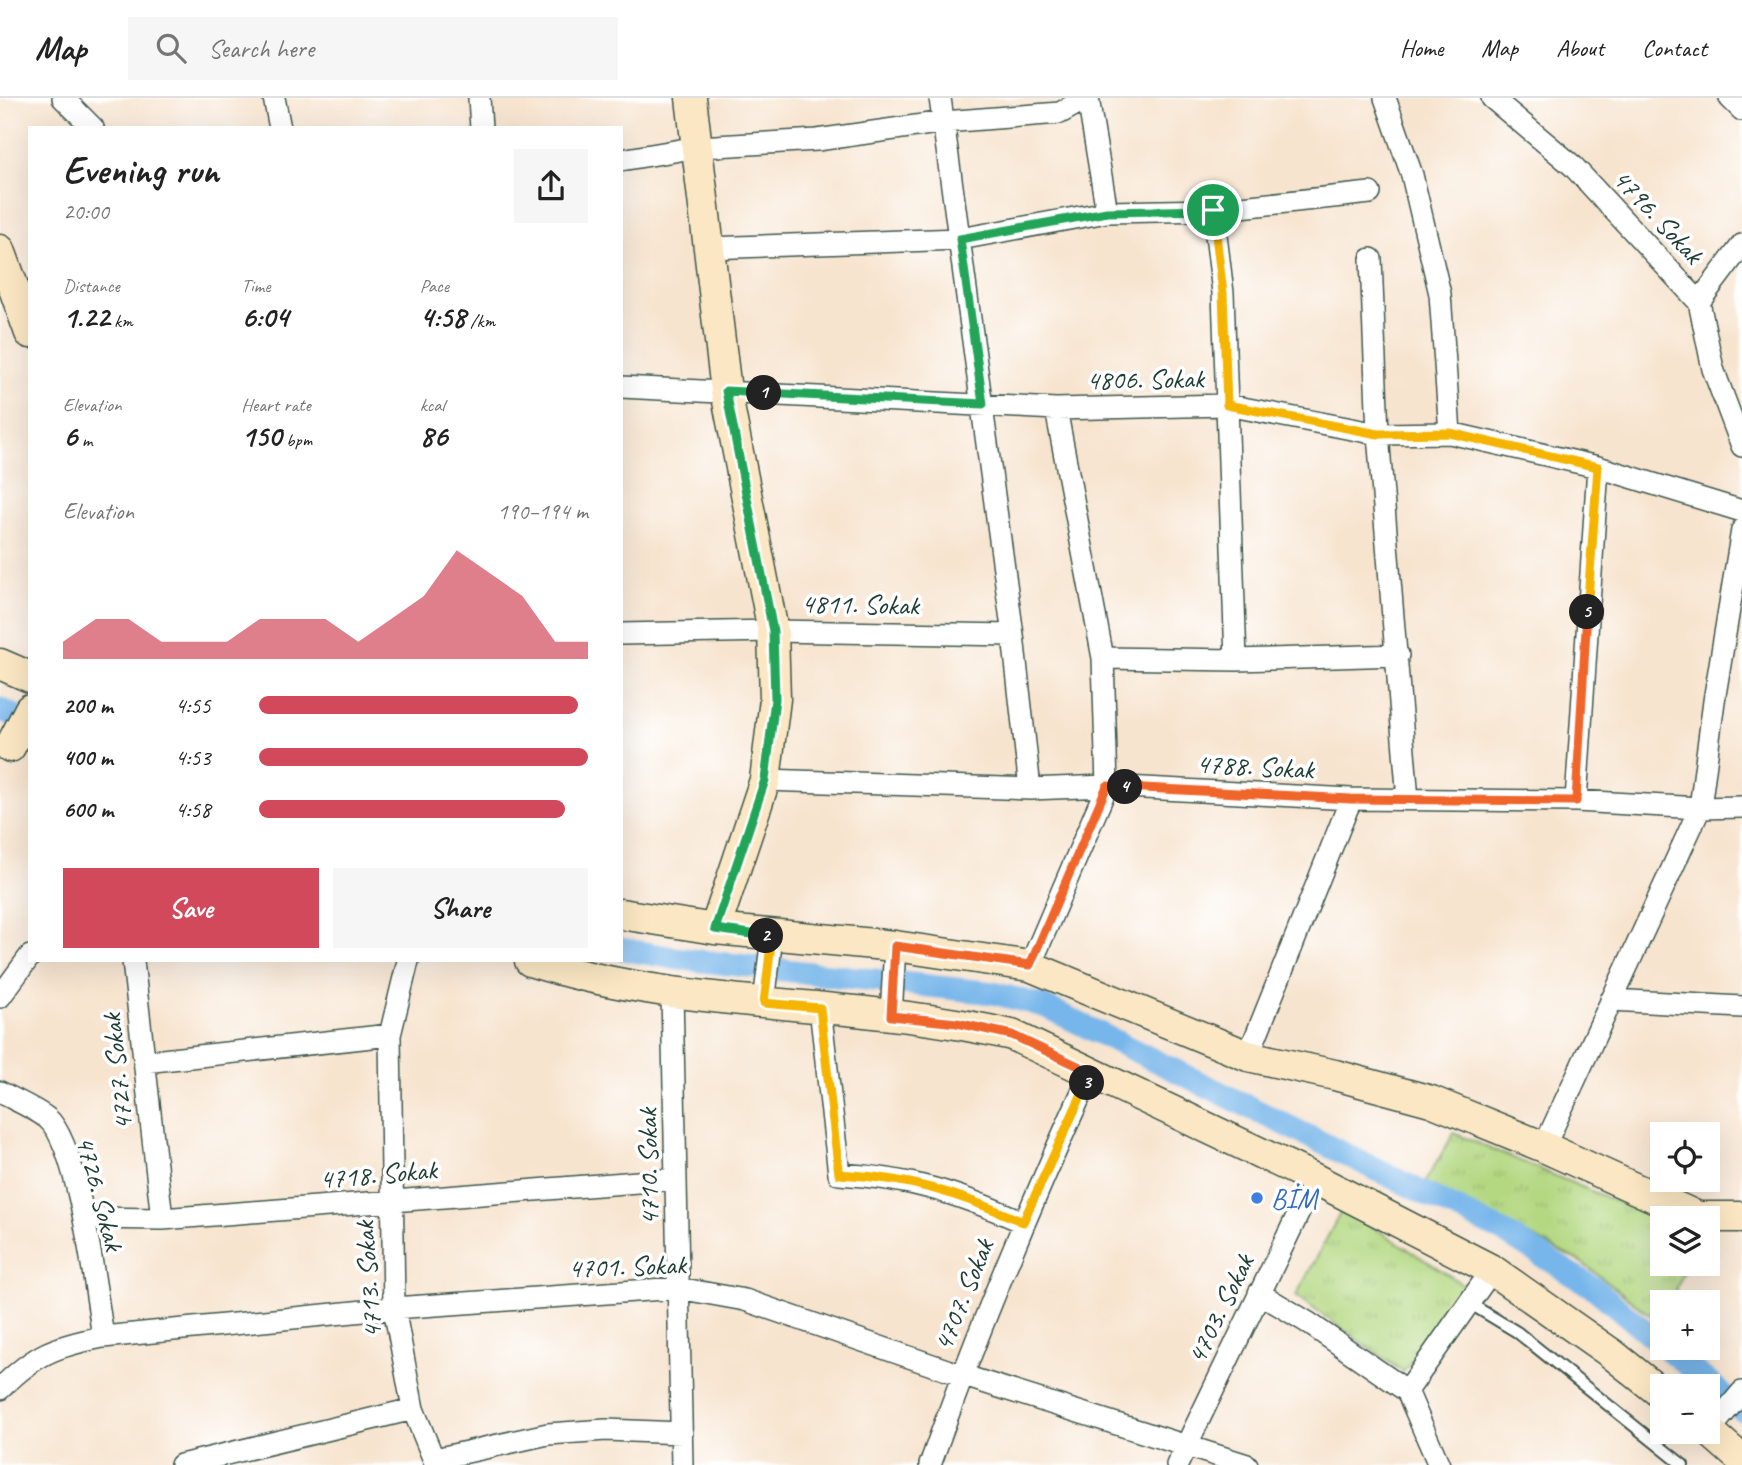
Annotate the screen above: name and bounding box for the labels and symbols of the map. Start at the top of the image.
street label: 4796. Sokak [1605,161,1712,272]
pin [1183,180,1243,240]
street label: 4806. Sokak [1086,360,1206,398]
pin: 1 [746,376,782,410]
street label: 4811. Sokak [801,585,921,623]
pin: 5 [1570,594,1604,630]
street label: 4788. Sokak [1195,745,1316,787]
pin: 4 [1108,770,1142,804]
pin: 2 [748,918,784,954]
street label: 4727. Sokak [93,1010,141,1132]
pin: 3 [1070,1066,1104,1100]
street label: 4710. Sokak [629,1106,667,1226]
street label: 4726. Sokak [68,1132,133,1256]
street label: 4718. Sokak [318,1151,440,1197]
place label: BİM [1271,1181,1320,1216]
marker: BİM [1249,1190,1265,1206]
street label: 4713. Sokak [346,1218,390,1340]
street label: 4707. Sokak [925,1232,1002,1356]
street label: 4701. Sokak [568,1246,688,1286]
street label: 4703. Sokak [1178,1247,1262,1370]

